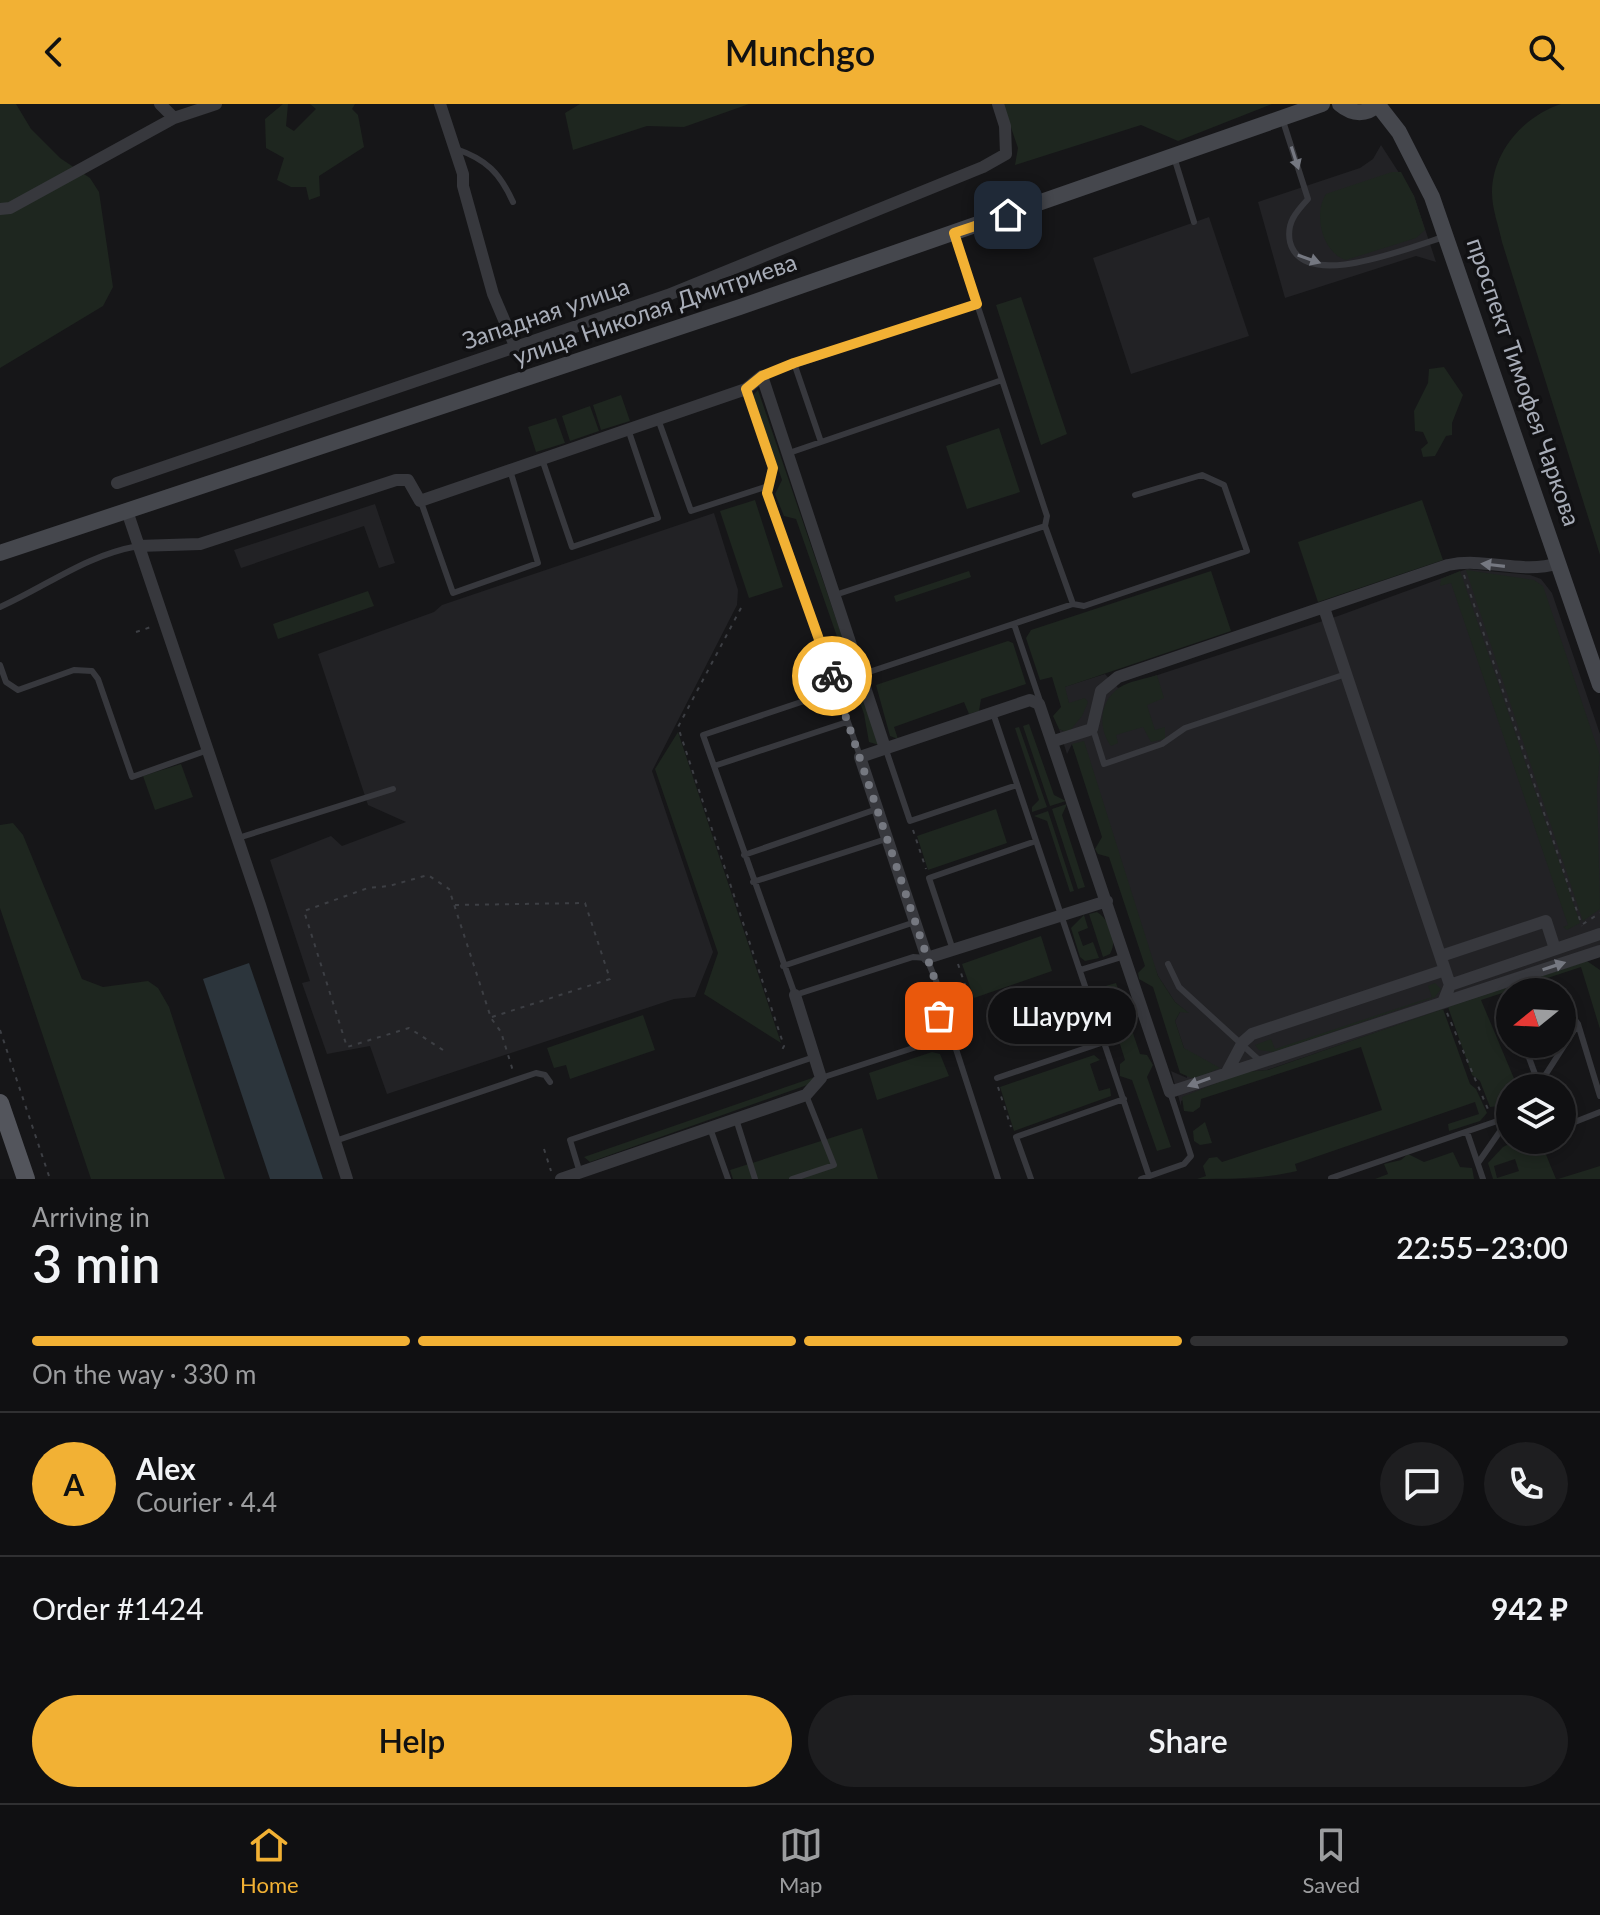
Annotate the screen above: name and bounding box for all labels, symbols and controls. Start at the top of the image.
icon: back [32,30,76,74]
text: Munchgo [725,30,875,74]
icon: search [1524,30,1568,74]
one-way arrow [1289,147,1302,171]
pin [974,181,1042,249]
icon: home [986,193,1030,237]
street label: проспект Тимофея Чаркова [1461,234,1587,529]
street label: улица Николая Дмитриева [509,246,800,371]
one-way arrow [1297,254,1321,266]
street label: Западная улица [458,270,633,355]
one-way arrow [1480,559,1505,572]
courier [792,636,872,716]
icon: bike [810,654,854,698]
one-way arrow [1542,959,1566,971]
north arrow [1496,978,1576,1058]
map controls [1496,978,1576,1154]
pin [905,982,973,1050]
callout: Шаурум [987,988,1135,1044]
icon: bag [917,994,961,1038]
text: Шаурум [1012,1000,1112,1032]
button: layers [1496,1074,1576,1154]
one-way arrow [1186,1076,1210,1089]
text: Arriving in [32,1201,150,1233]
text: 22:55–23:00 [1396,1229,1568,1265]
text: 3 min [32,1232,160,1294]
text: On the way · 330 m [32,1358,256,1390]
button: chat [1380,1442,1464,1526]
button: phone [1484,1442,1568,1526]
text: Alex [136,1450,196,1486]
text: A [64,1466,84,1502]
text: Courier · 4.4 [136,1486,277,1518]
text: Order #1424 [32,1590,204,1626]
text: 942 ₽ [1491,1590,1568,1626]
button: Help [32,1695,792,1787]
button: Share [808,1695,1568,1787]
tab: Home [240,1823,299,1898]
tab: Map [779,1823,823,1898]
tab: Saved [1303,1823,1360,1898]

